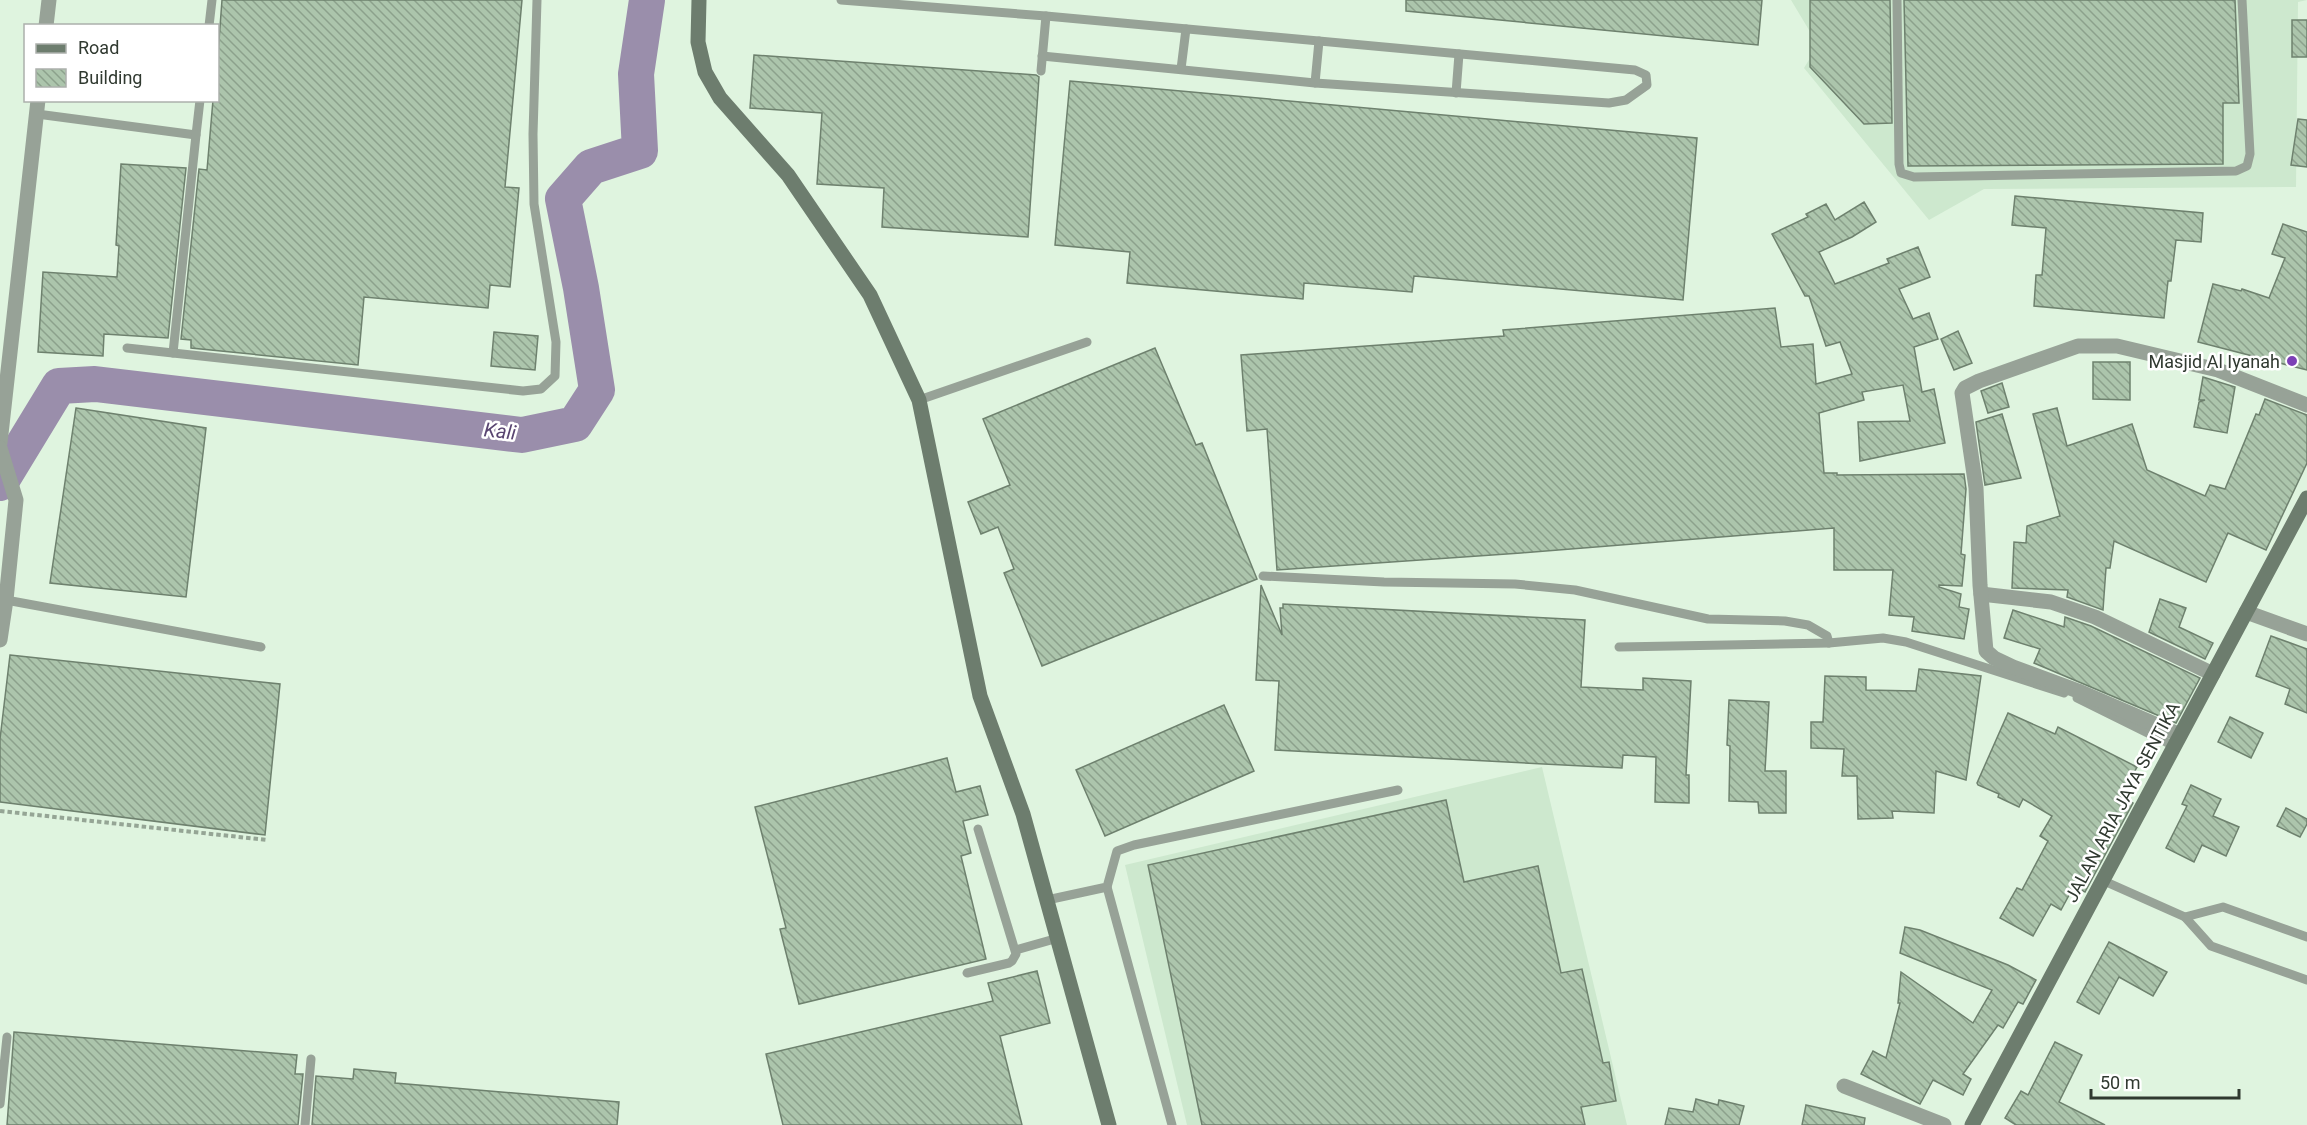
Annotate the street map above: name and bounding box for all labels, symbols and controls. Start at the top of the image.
legend [24,24,219,102]
text: Road [78,37,119,58]
text: Building [78,67,142,88]
place label: Masjid Al Iyanah [2149,351,2280,372]
marker: Masjid Al Iyanah [2285,354,2299,368]
water label: Kali [483,417,518,445]
street label: JALAN ARIA JAYA SENTIKA [2060,698,2184,906]
scale bar [2091,1062,2240,1100]
text: 50 m [2100,1072,2140,1093]

